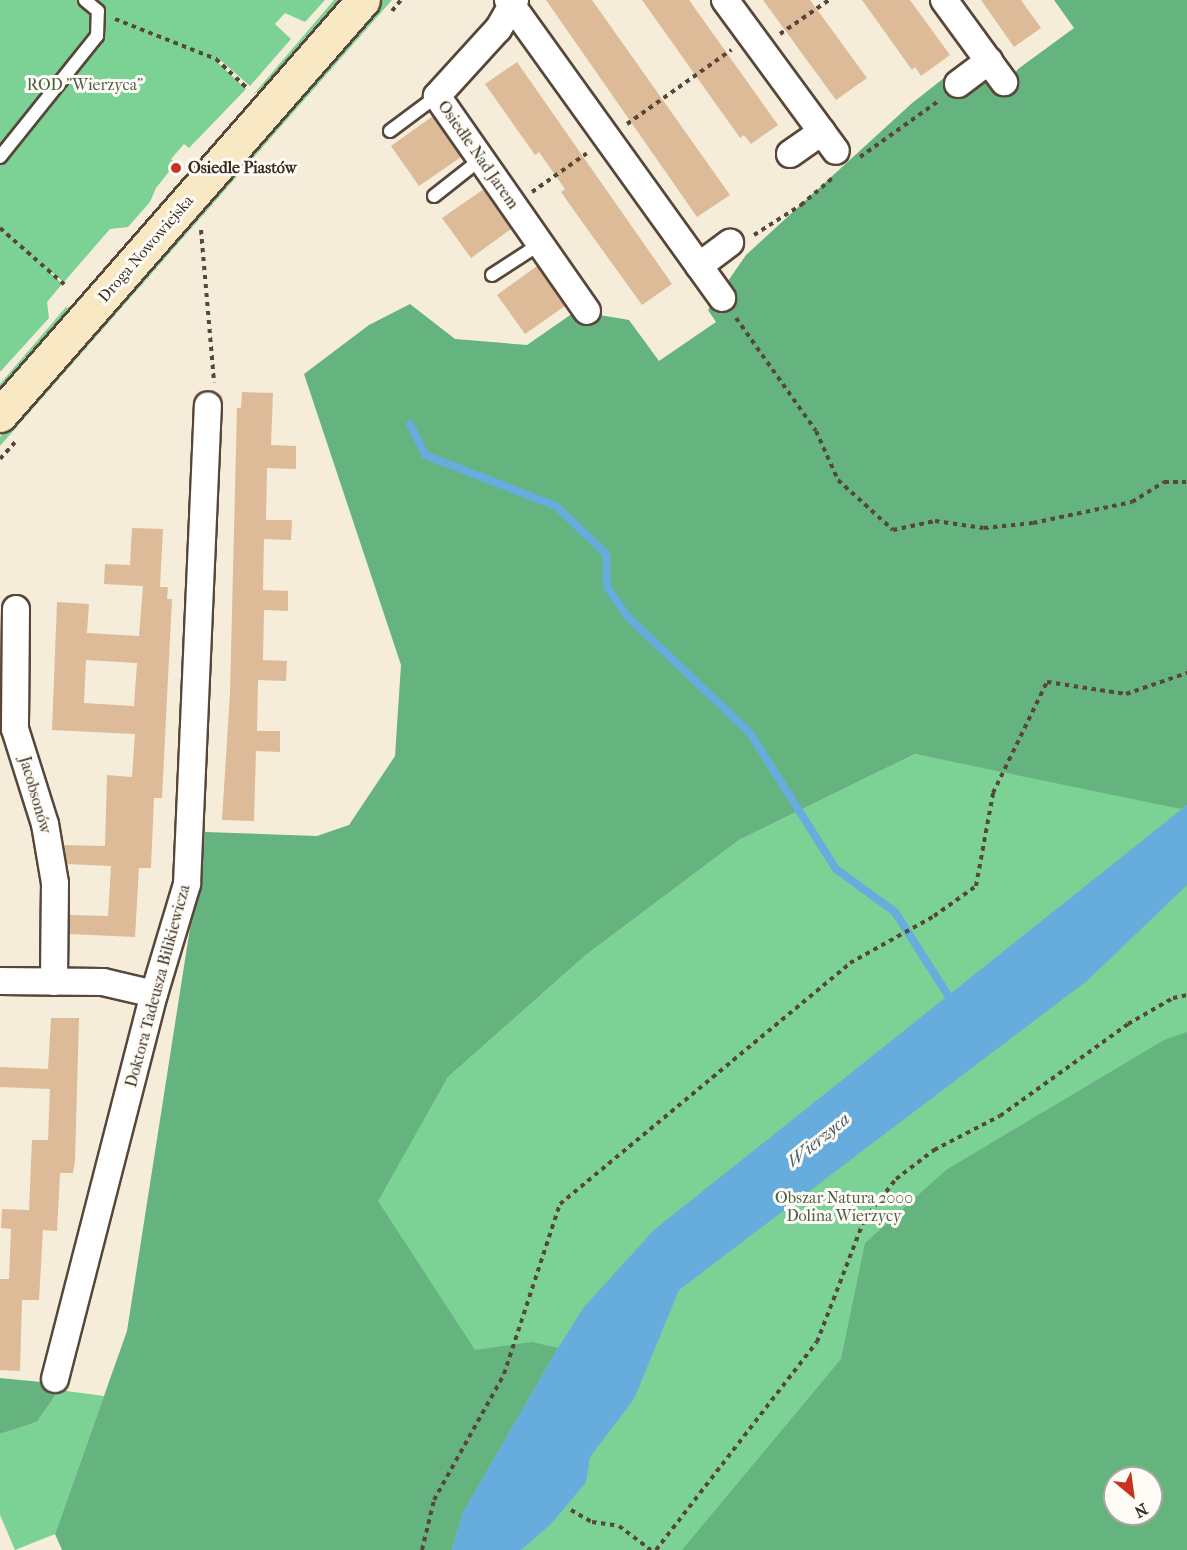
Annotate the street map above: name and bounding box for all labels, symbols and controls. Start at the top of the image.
park label: ROD "Wierzyca" [27,75,143,95]
street label: Osiedle Nad Jarem [433,97,523,213]
place label: Osiedle Piastów [188,158,297,178]
marker: Osiedle Piastów [169,161,183,175]
street label: Droga Nowowiejska [94,192,198,306]
street label: Jacobsonów [15,754,55,836]
street label: Doktora Tadeusza Bilikiewicza [122,883,194,1089]
water label: Wierzyca [783,1109,855,1173]
park label: Obszar Natura 2000 Dolina Wierzycy [775,1188,913,1226]
north arrow [1103,1466,1163,1526]
text: N [1131,1499,1151,1522]

